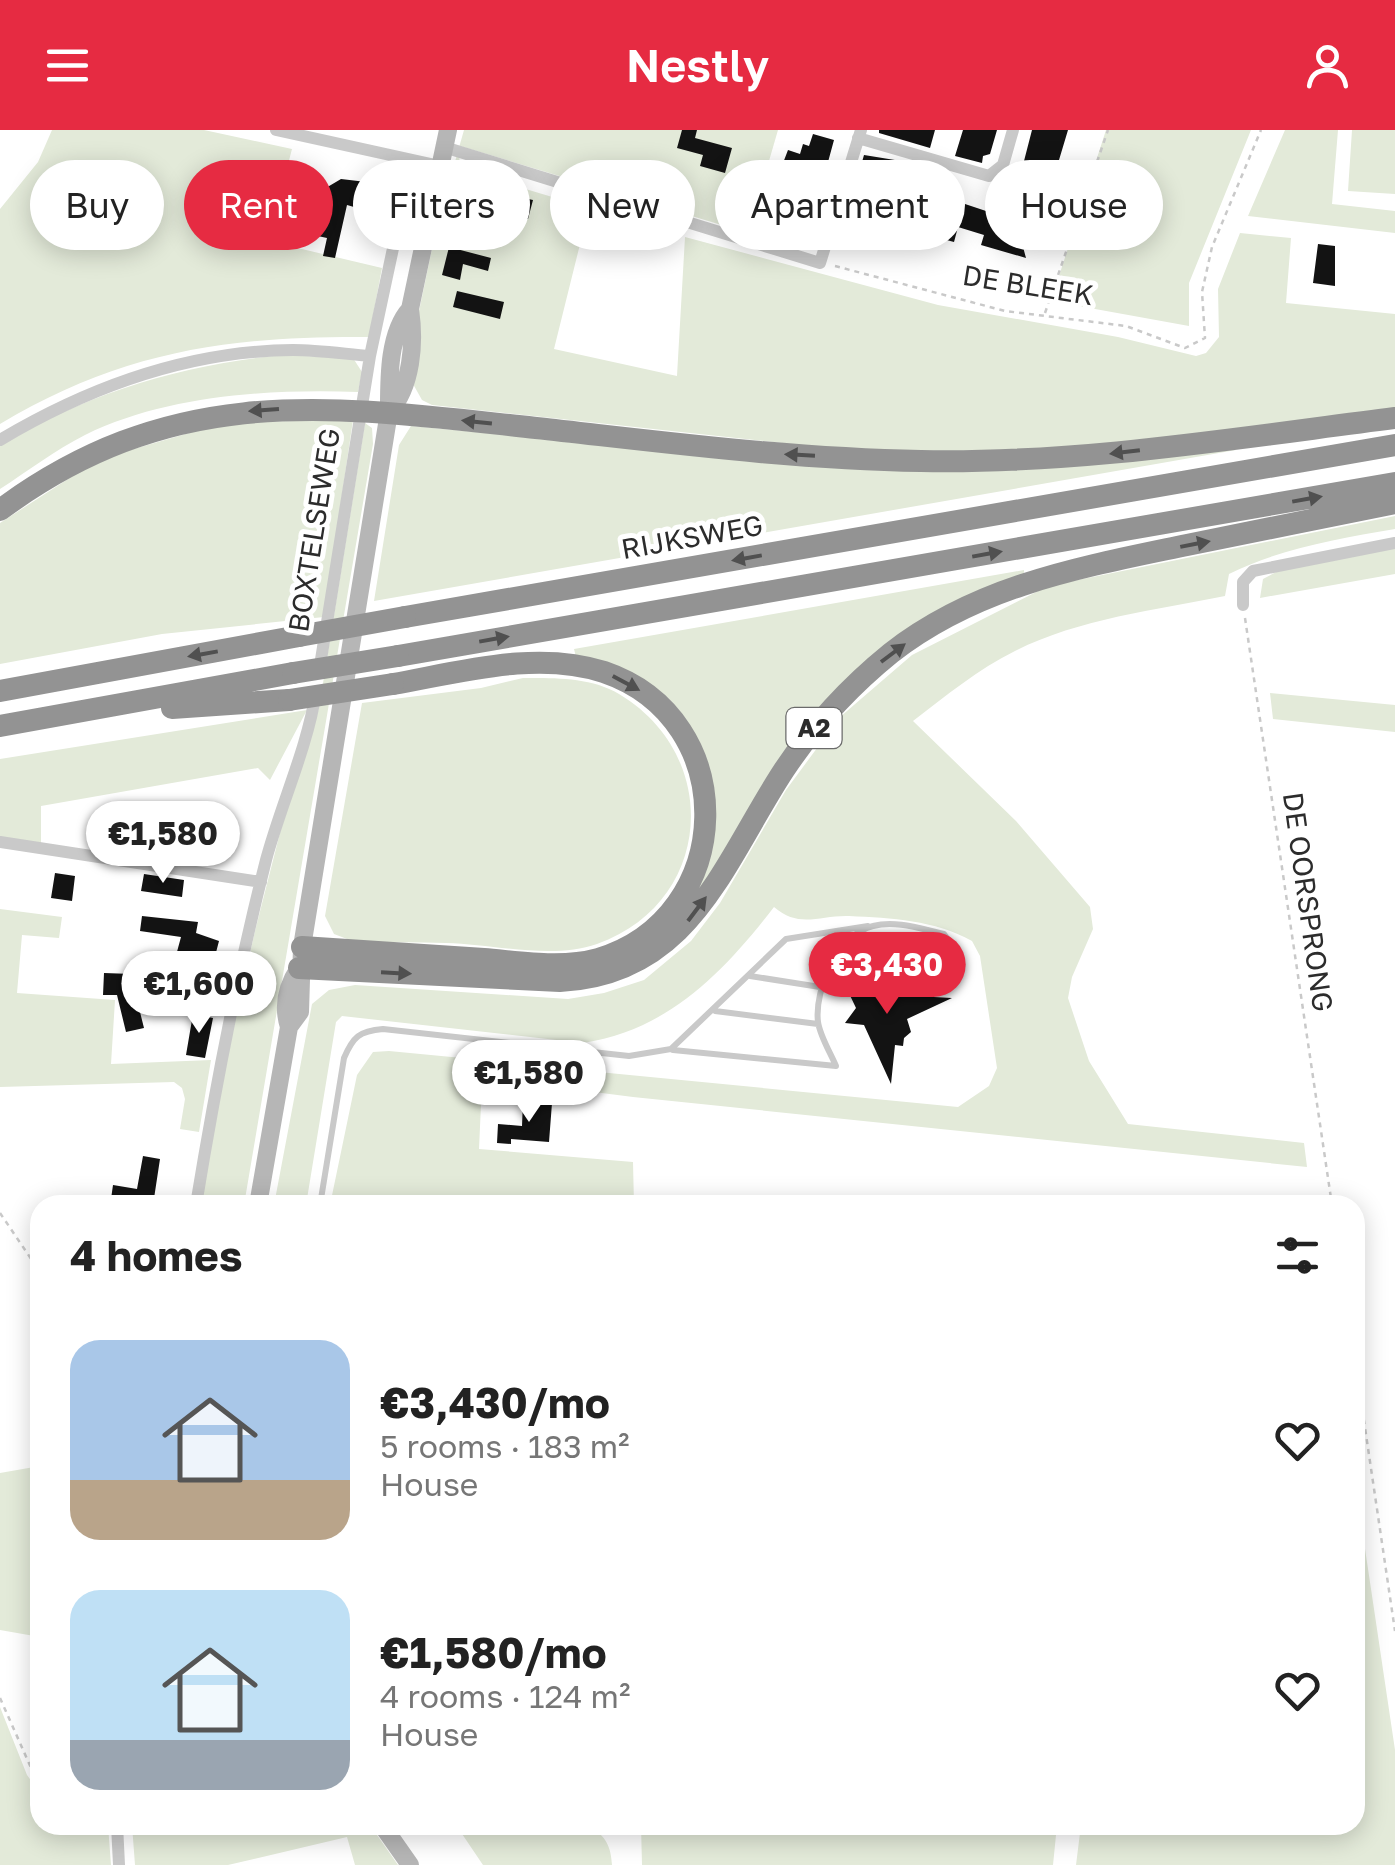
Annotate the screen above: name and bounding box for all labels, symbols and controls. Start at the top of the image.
icon: menu [40,38,95,93]
text: Nestly [626,38,769,92]
icon: person [1300,38,1355,93]
chip: Buy [30,160,164,250]
chip: Rent [184,160,333,250]
chip: Filters [353,160,530,250]
chip: New [550,160,695,250]
chip: Apartment [715,160,965,250]
chip: House [985,160,1163,250]
street label: DE BLEEK [960,258,1096,311]
one-way arrow [248,403,280,419]
one-way arrow [461,414,492,430]
street label: BOXTELSEWEG [281,426,346,634]
one-way arrow [1108,444,1140,460]
one-way arrow [784,447,816,463]
one-way arrow [1292,490,1324,506]
street label: RIJKSWEG [618,508,765,565]
one-way arrow [1179,535,1210,551]
one-way arrow [972,546,1003,561]
one-way arrow [731,551,763,566]
one-way arrow [479,631,511,646]
one-way arrow [880,643,906,664]
one-way arrow [187,647,218,662]
one-way arrow [611,674,640,691]
road number: A2 [786,708,842,748]
street label: DE OORSPRONG [1277,790,1340,1014]
pin: €1,580 [82,801,244,886]
text: €1,580 [108,814,218,852]
one-way arrow [687,896,707,922]
pin: €3,430 [806,932,968,1017]
text: €3,430 [831,945,943,983]
pin: €1,600 [118,951,280,1036]
text: €1,600 [143,964,255,1002]
one-way arrow [381,965,413,981]
pin: €1,580 [448,1040,610,1125]
text: €1,580 [474,1053,584,1091]
icon: filters [1270,1228,1325,1283]
text: 4 homes [70,1230,242,1280]
text: €3,430/mo [380,1377,610,1427]
icon: home [150,1380,270,1500]
icon: heart [1270,1413,1325,1468]
text: 5 rooms · 183 m² [380,1427,630,1465]
text: House [380,1465,478,1503]
text: €1,580/mo [380,1627,607,1677]
icon: home [150,1630,270,1750]
icon: heart [1270,1663,1325,1718]
text: 4 rooms · 124 m² [380,1677,630,1715]
text: House [380,1715,478,1753]

